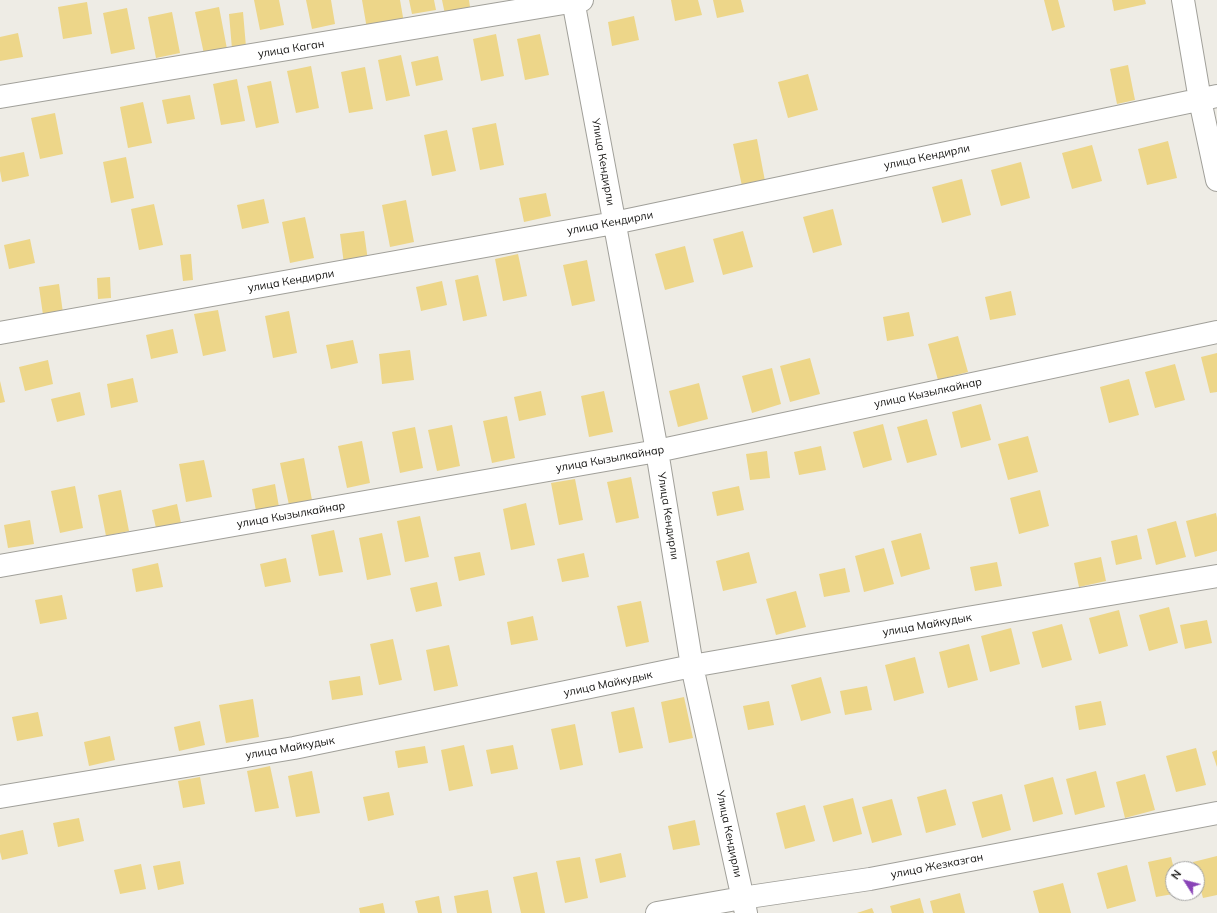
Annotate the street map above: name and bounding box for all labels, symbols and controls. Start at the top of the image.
street label: улица Каган [257,37,325,61]
street label: Улица Кендирли [589,117,617,207]
street label: улица Кендирли [883,141,971,173]
street label: улица Кендирли [566,208,654,238]
street label: улица Кендирли [247,267,335,295]
street label: улица Кызылкайнар [873,375,983,411]
street label: улица Кызылкайнар [555,443,665,475]
street label: Улица Кендирли [655,471,681,561]
street label: улица Кызылкайнар [236,499,346,531]
street label: улица Майкудык [881,611,973,639]
street label: улица Майкудык [563,668,653,700]
street label: улица Майкудык [244,734,336,762]
street label: Улица Кендирли [713,789,745,879]
street label: улица Жезказган [890,851,984,881]
north arrow [1165,861,1205,901]
text: N [1168,867,1184,882]

